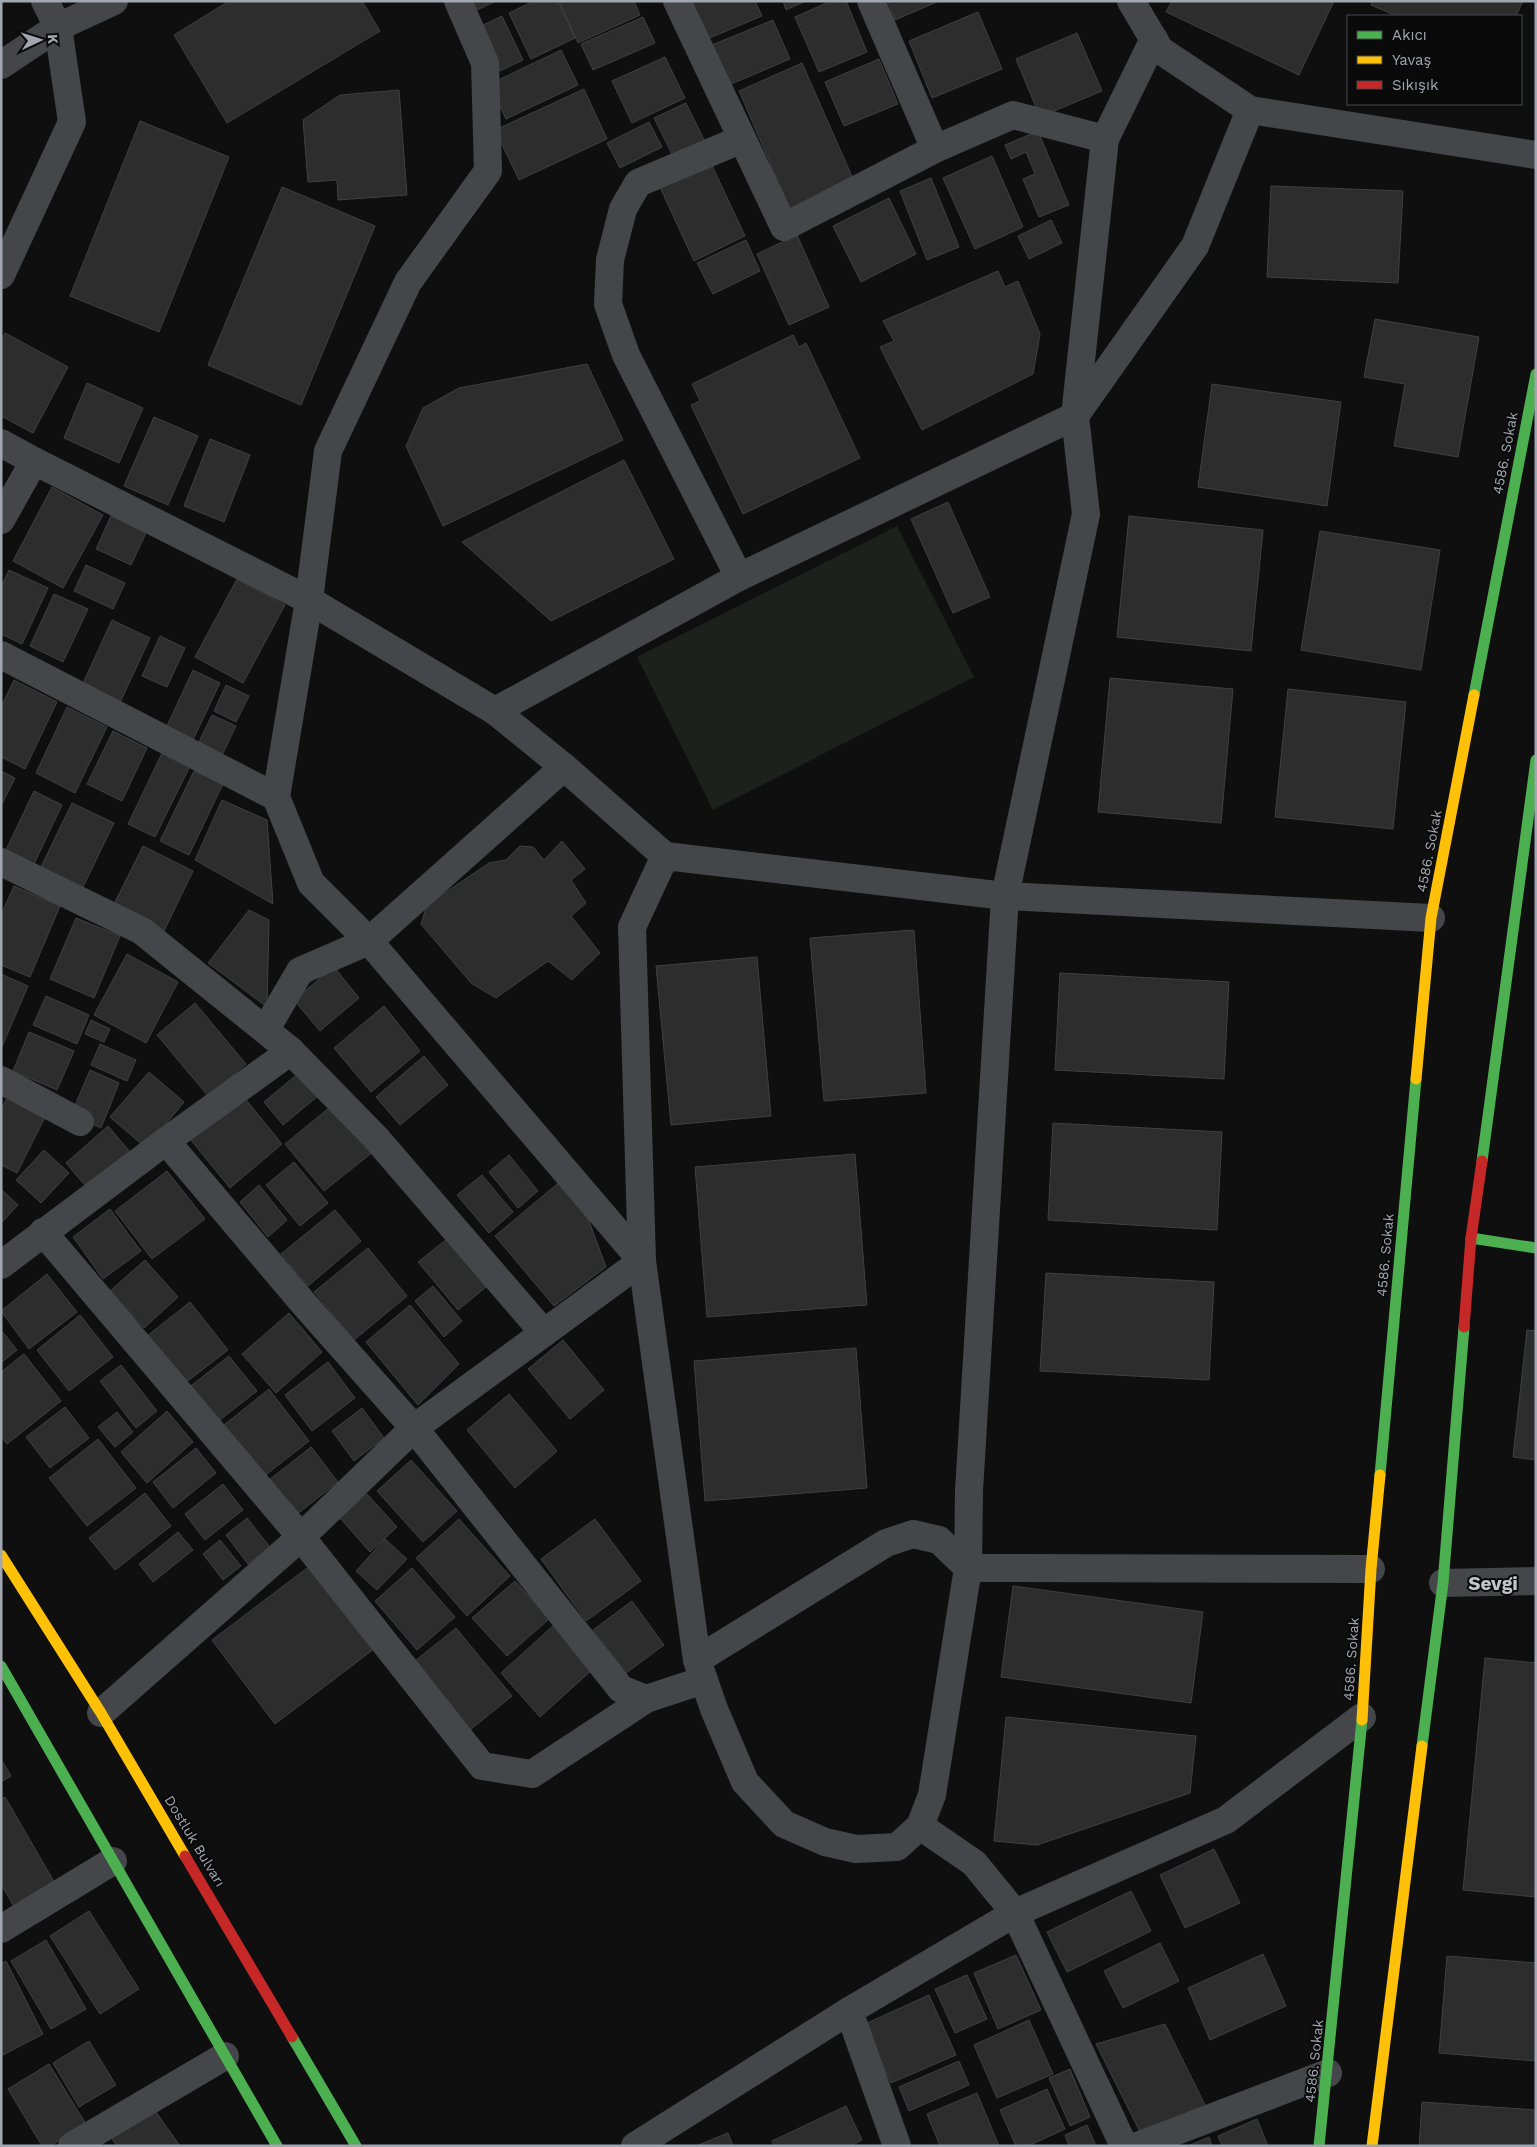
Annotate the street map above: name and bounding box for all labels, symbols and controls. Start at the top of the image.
north arrow [15,15,65,65]
legend [1347,15,1522,105]
text: Akıcı [1392,26,1427,44]
text: K [45,34,61,45]
text: Yavaş [1392,51,1432,69]
text: Sıkışık [1392,76,1439,94]
street label: 4586. Sokak [1489,410,1521,495]
street label: 4586. Sokak [1413,808,1445,893]
street label: 4586. Sokak [1373,1213,1397,1297]
district label: Sevgi [1468,1572,1518,1595]
street label: 4586. Sokak [1340,1617,1362,1701]
street label: Dostluk Bulvarı [162,1793,228,1889]
street label: 4586. Sokak [1302,2019,1326,2103]

